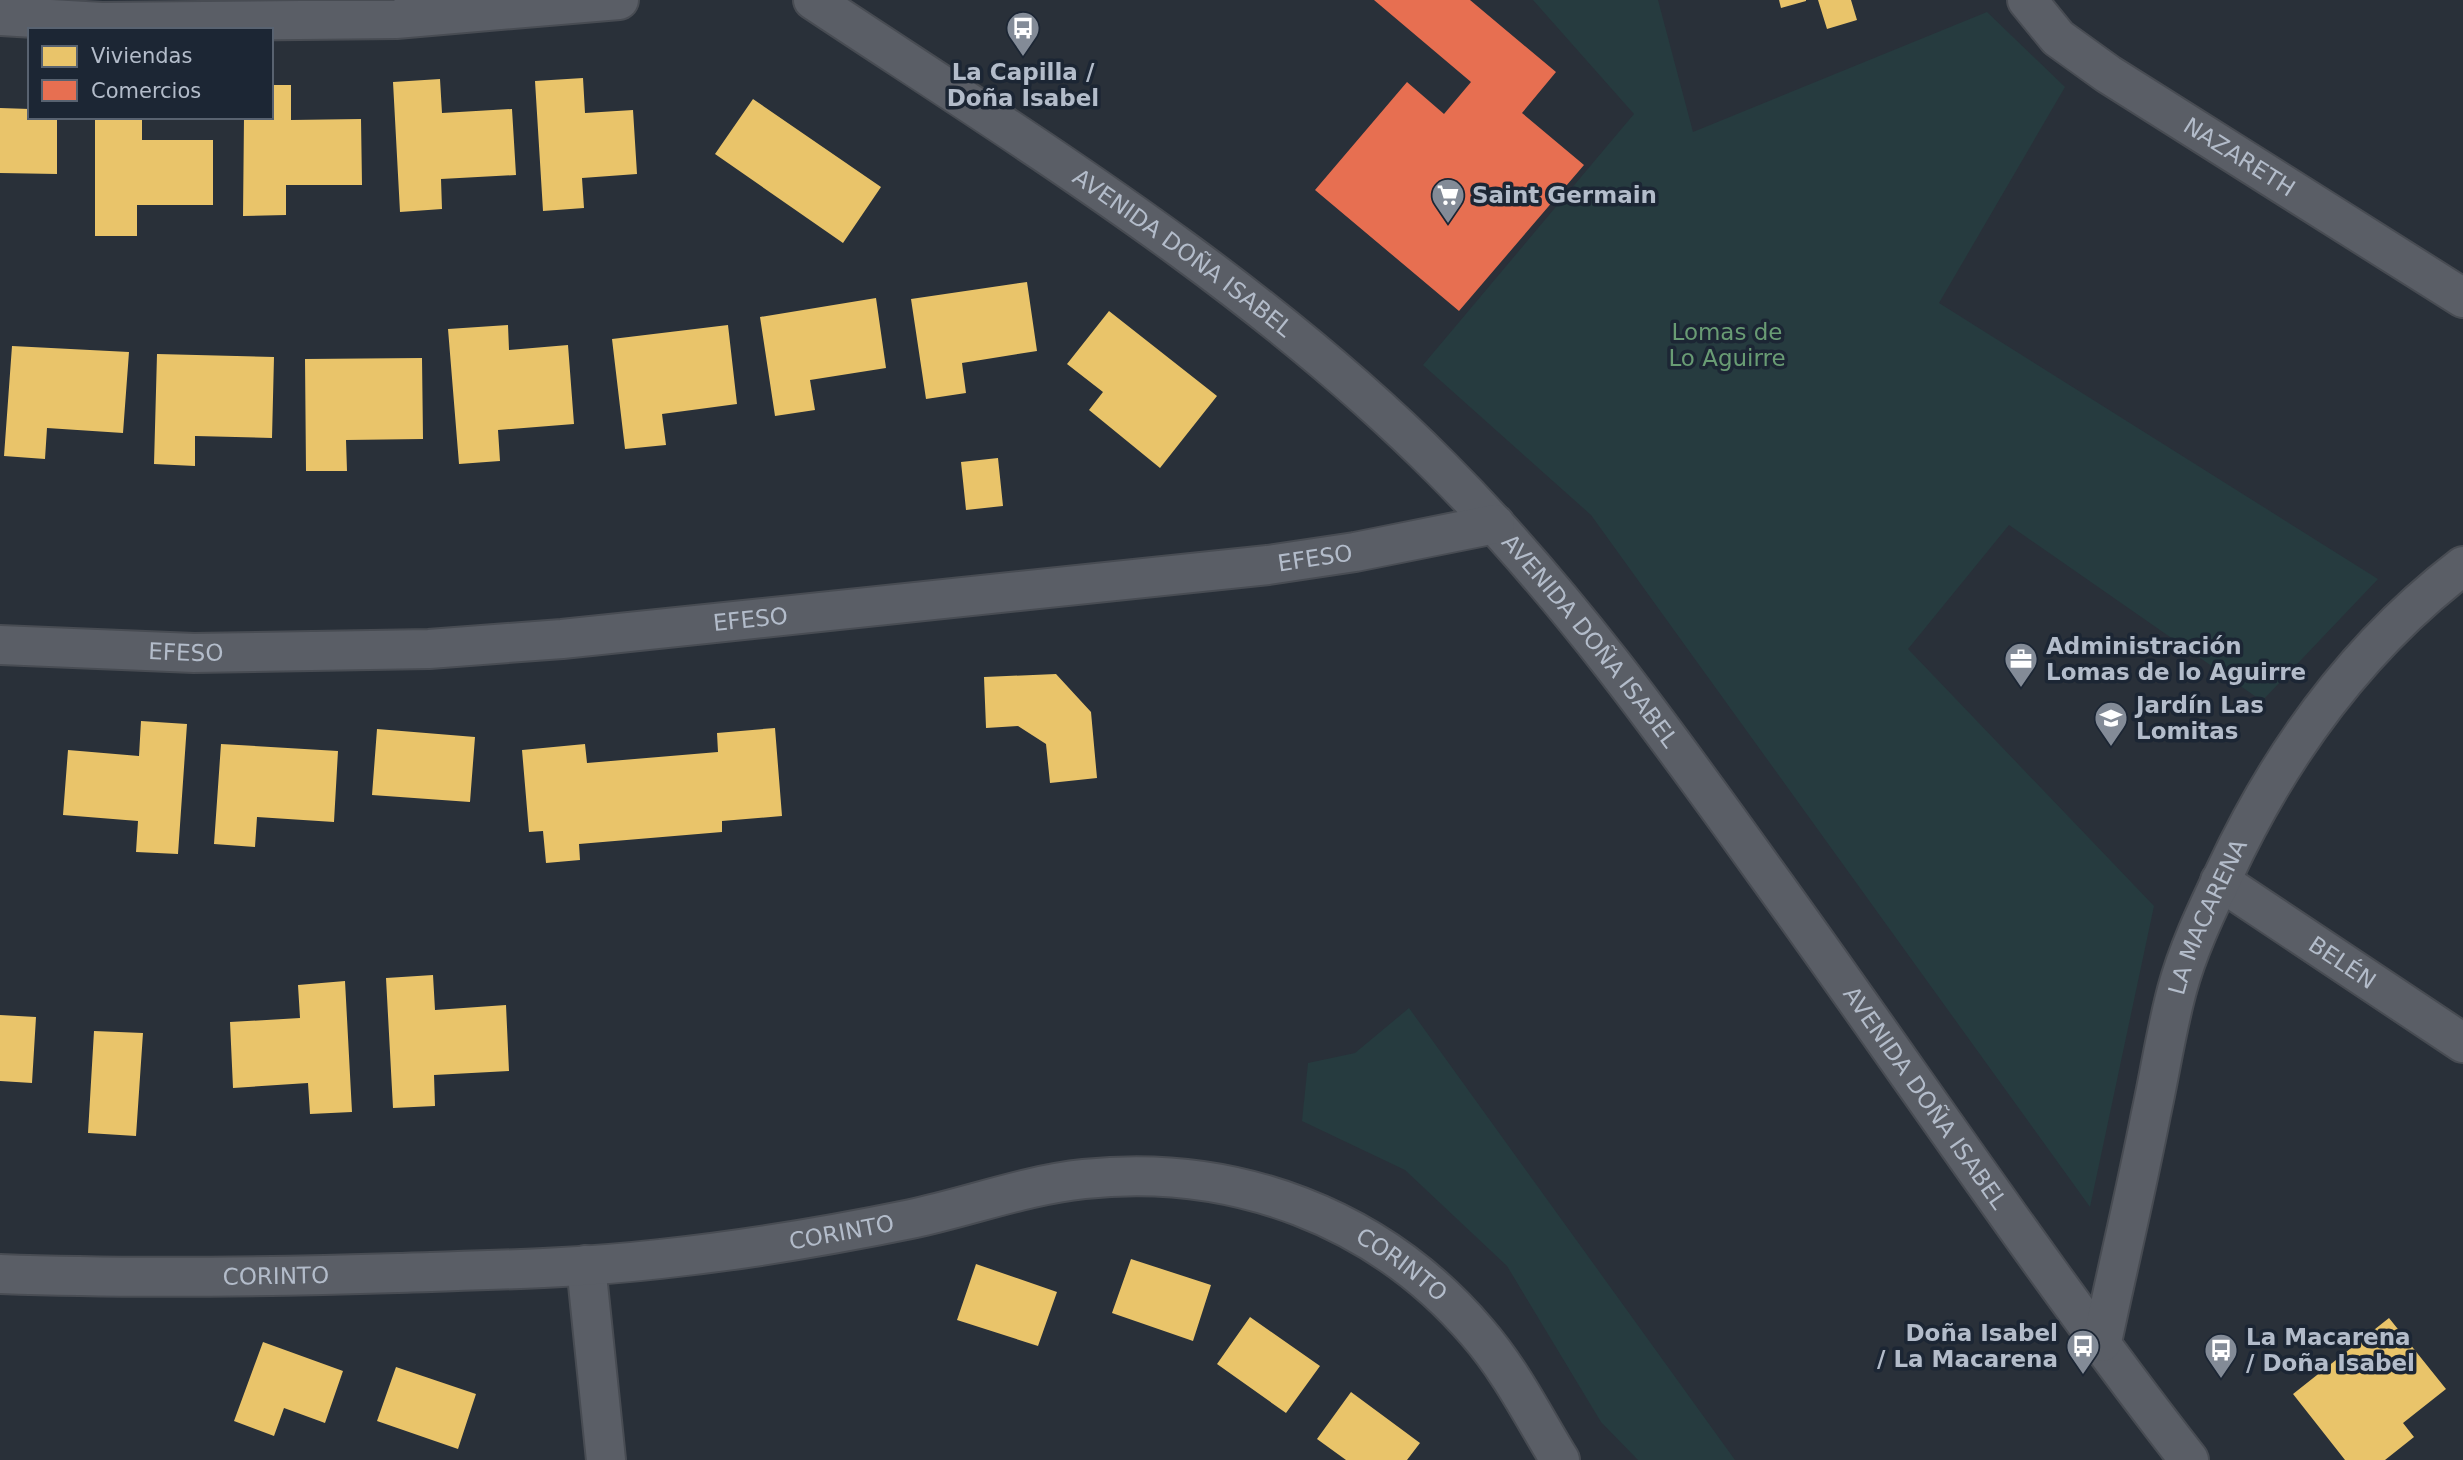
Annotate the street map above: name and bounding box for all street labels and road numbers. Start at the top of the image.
street label: NAZARETH [2179,112,2300,202]
street label: AVENIDA DOÑA ISABEL [1068,163,1298,342]
street label: AVENIDA DOÑA ISABEL [1497,529,1683,752]
street label: EFESO [1276,540,1354,576]
street label: EFESO [712,602,789,636]
street label: EFESO [148,638,224,666]
street label: LA MACARENA [2163,834,2252,998]
street label: BELÉN [2304,931,2381,994]
street label: AVENIDA DOÑA ISABEL [1838,982,2012,1214]
street label: CORINTO [787,1210,896,1254]
street label: CORINTO [1352,1223,1453,1306]
street label: CORINTO [223,1262,329,1290]

